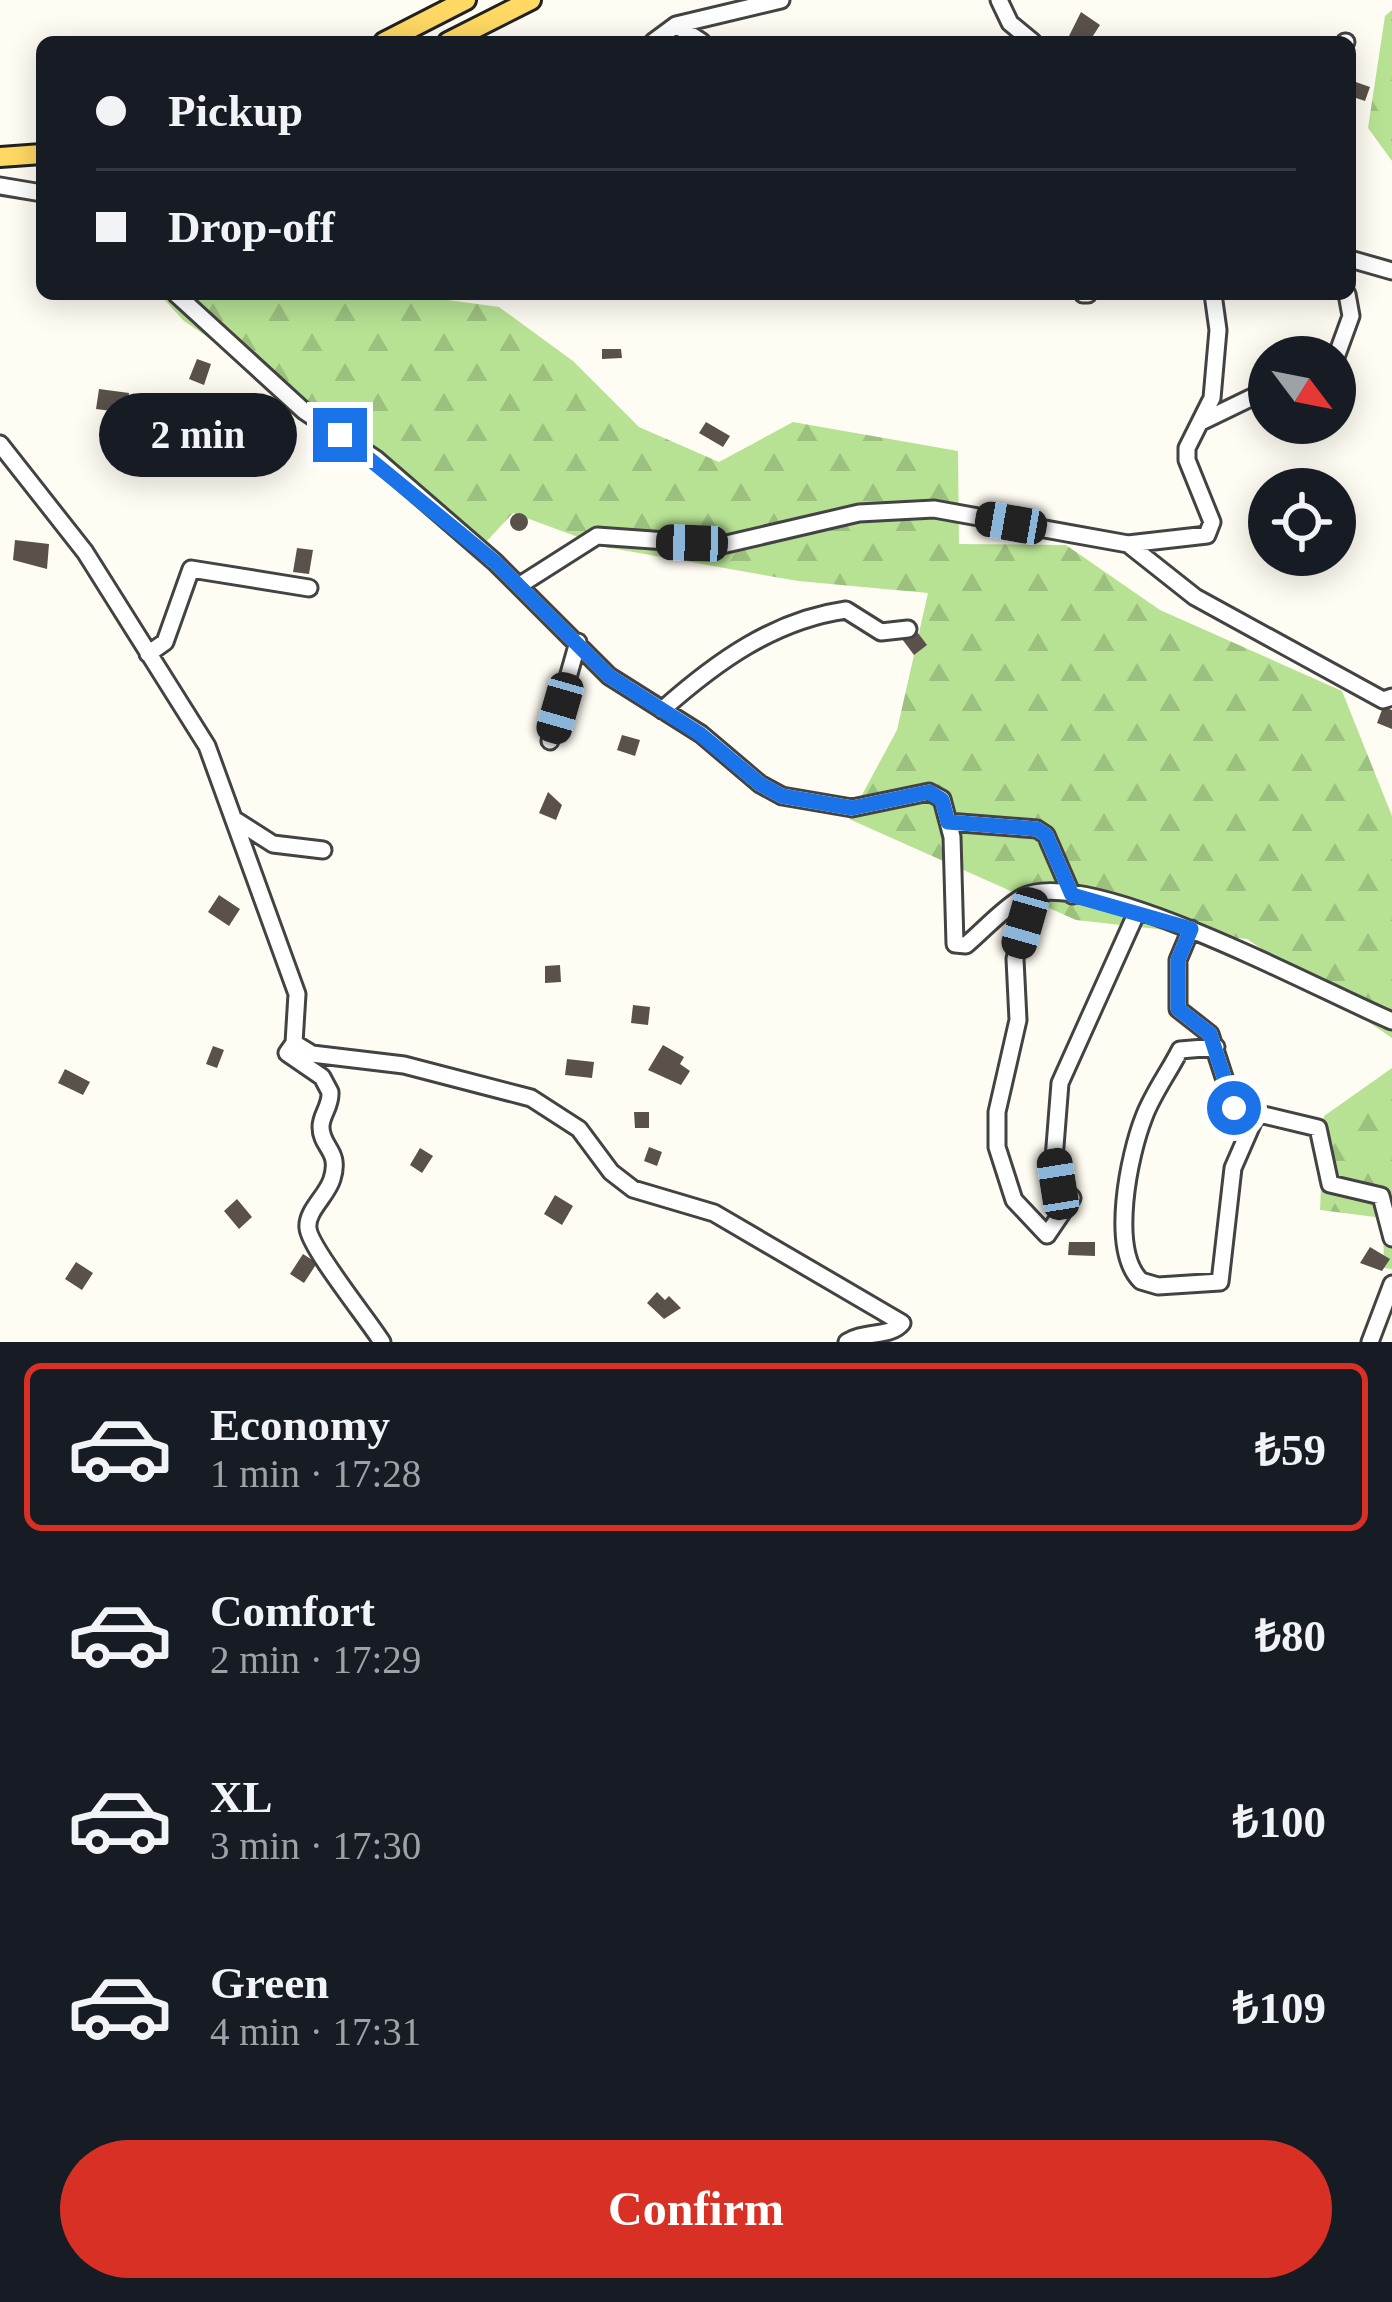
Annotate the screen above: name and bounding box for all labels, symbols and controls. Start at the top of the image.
text: Pickup [168,86,303,136]
text: Drop-off [168,202,335,252]
north arrow [1248,336,1356,444]
map controls [1248,336,1356,576]
callout: 2 min [100,393,298,477]
route end [313,408,367,462]
text: 2 min [151,413,245,456]
button: locate [1248,468,1356,576]
car [972,499,1050,547]
car [655,524,729,562]
car [533,668,587,748]
car [998,883,1052,963]
route start [1207,1081,1261,1135]
car [1035,1146,1081,1222]
icon: car [66,1393,174,1501]
text: Economy [210,1400,390,1450]
text: ₺59 [1255,1425,1326,1475]
text: 1 min · 17:28 [210,1452,421,1495]
icon: car [66,1579,174,1687]
text: Comfort [210,1586,375,1636]
text: ₺80 [1255,1611,1326,1661]
text: 2 min · 17:29 [210,1638,421,1681]
icon: car [66,1765,174,1873]
text: XL [210,1772,273,1822]
text: ₺100 [1233,1797,1326,1847]
text: 3 min · 17:30 [210,1824,421,1867]
icon: car [66,1951,174,2059]
text: Green [210,1958,329,2008]
text: ₺109 [1233,1983,1326,2033]
text: 4 min · 17:31 [210,2010,421,2053]
button: Confirm [60,2140,1332,2278]

